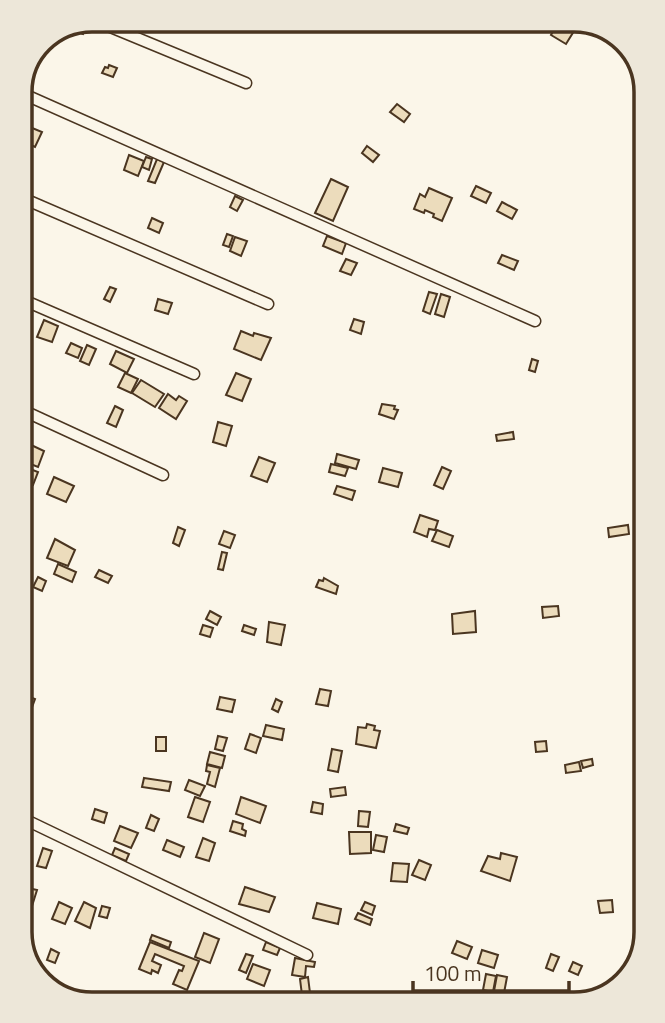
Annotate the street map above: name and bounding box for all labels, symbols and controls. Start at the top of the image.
scale bar [413,950,569,994]
text: 100 m [424,957,481,989]

